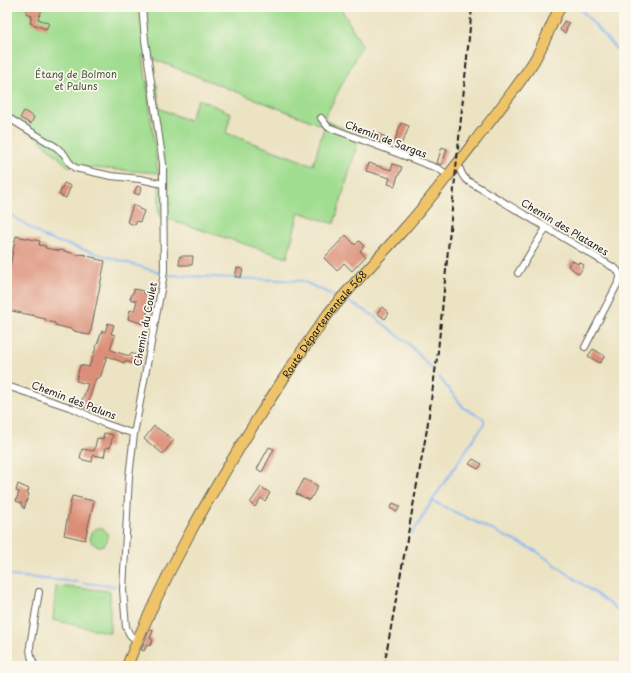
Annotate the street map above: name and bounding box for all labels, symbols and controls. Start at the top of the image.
park label: Étang de Bolmon et Paluns [35,66,117,93]
street label: Chemin de Sargas [343,116,430,161]
street label: Chemin des Platanes [519,195,612,259]
street label: Route Départementale 568 [278,267,370,381]
street label: Chemin du Coulet [129,281,160,367]
street label: Chemin des Paluns [30,377,119,423]

